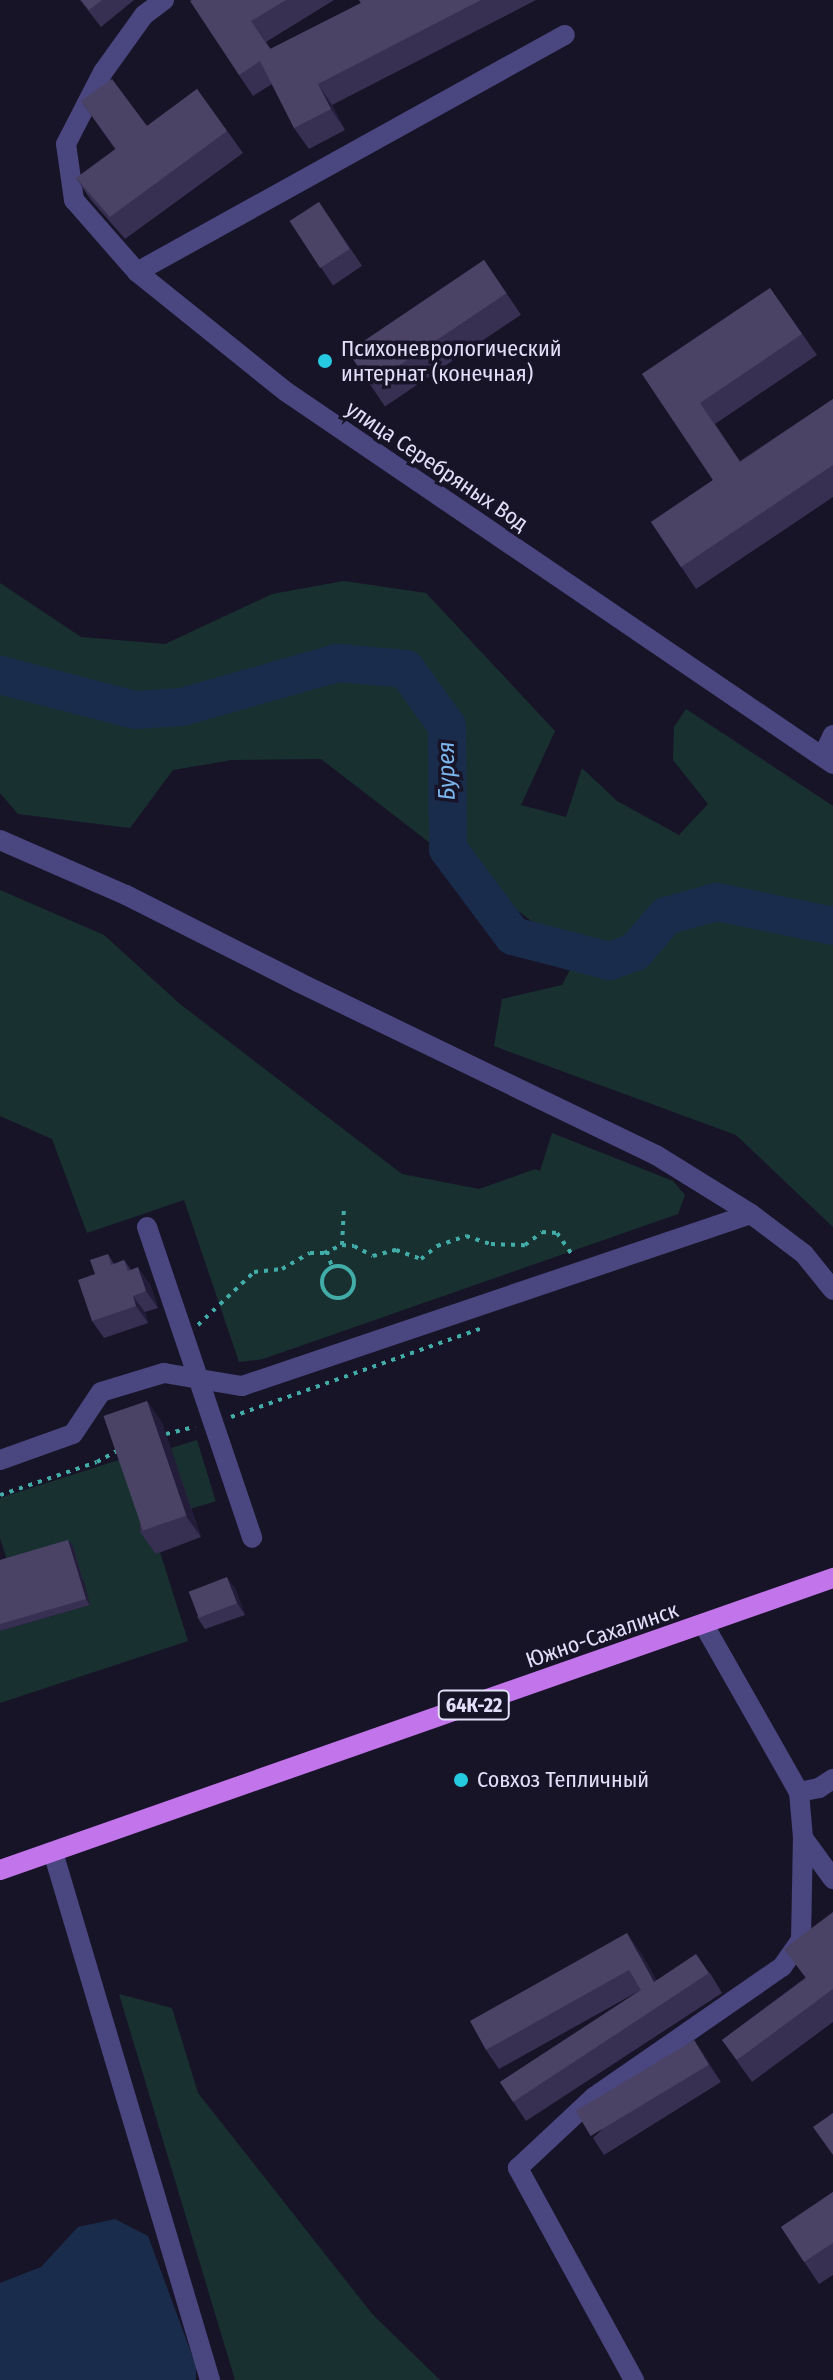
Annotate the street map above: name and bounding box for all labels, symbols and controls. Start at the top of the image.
place label: Психоневрологический интернат (конечная) [341,335,562,386]
marker: Психоневрологический интернат (конечная) [316,352,334,370]
street label: улица Серебряных Вод [341,395,533,537]
water label: Бурея [432,741,462,801]
street label: Южно-Сахалинск [522,1597,682,1673]
road number: 64К-22 [436,1689,512,1721]
place label: Совхоз Тепличный [477,1767,649,1793]
marker: Совхоз Тепличный [452,1771,470,1789]

